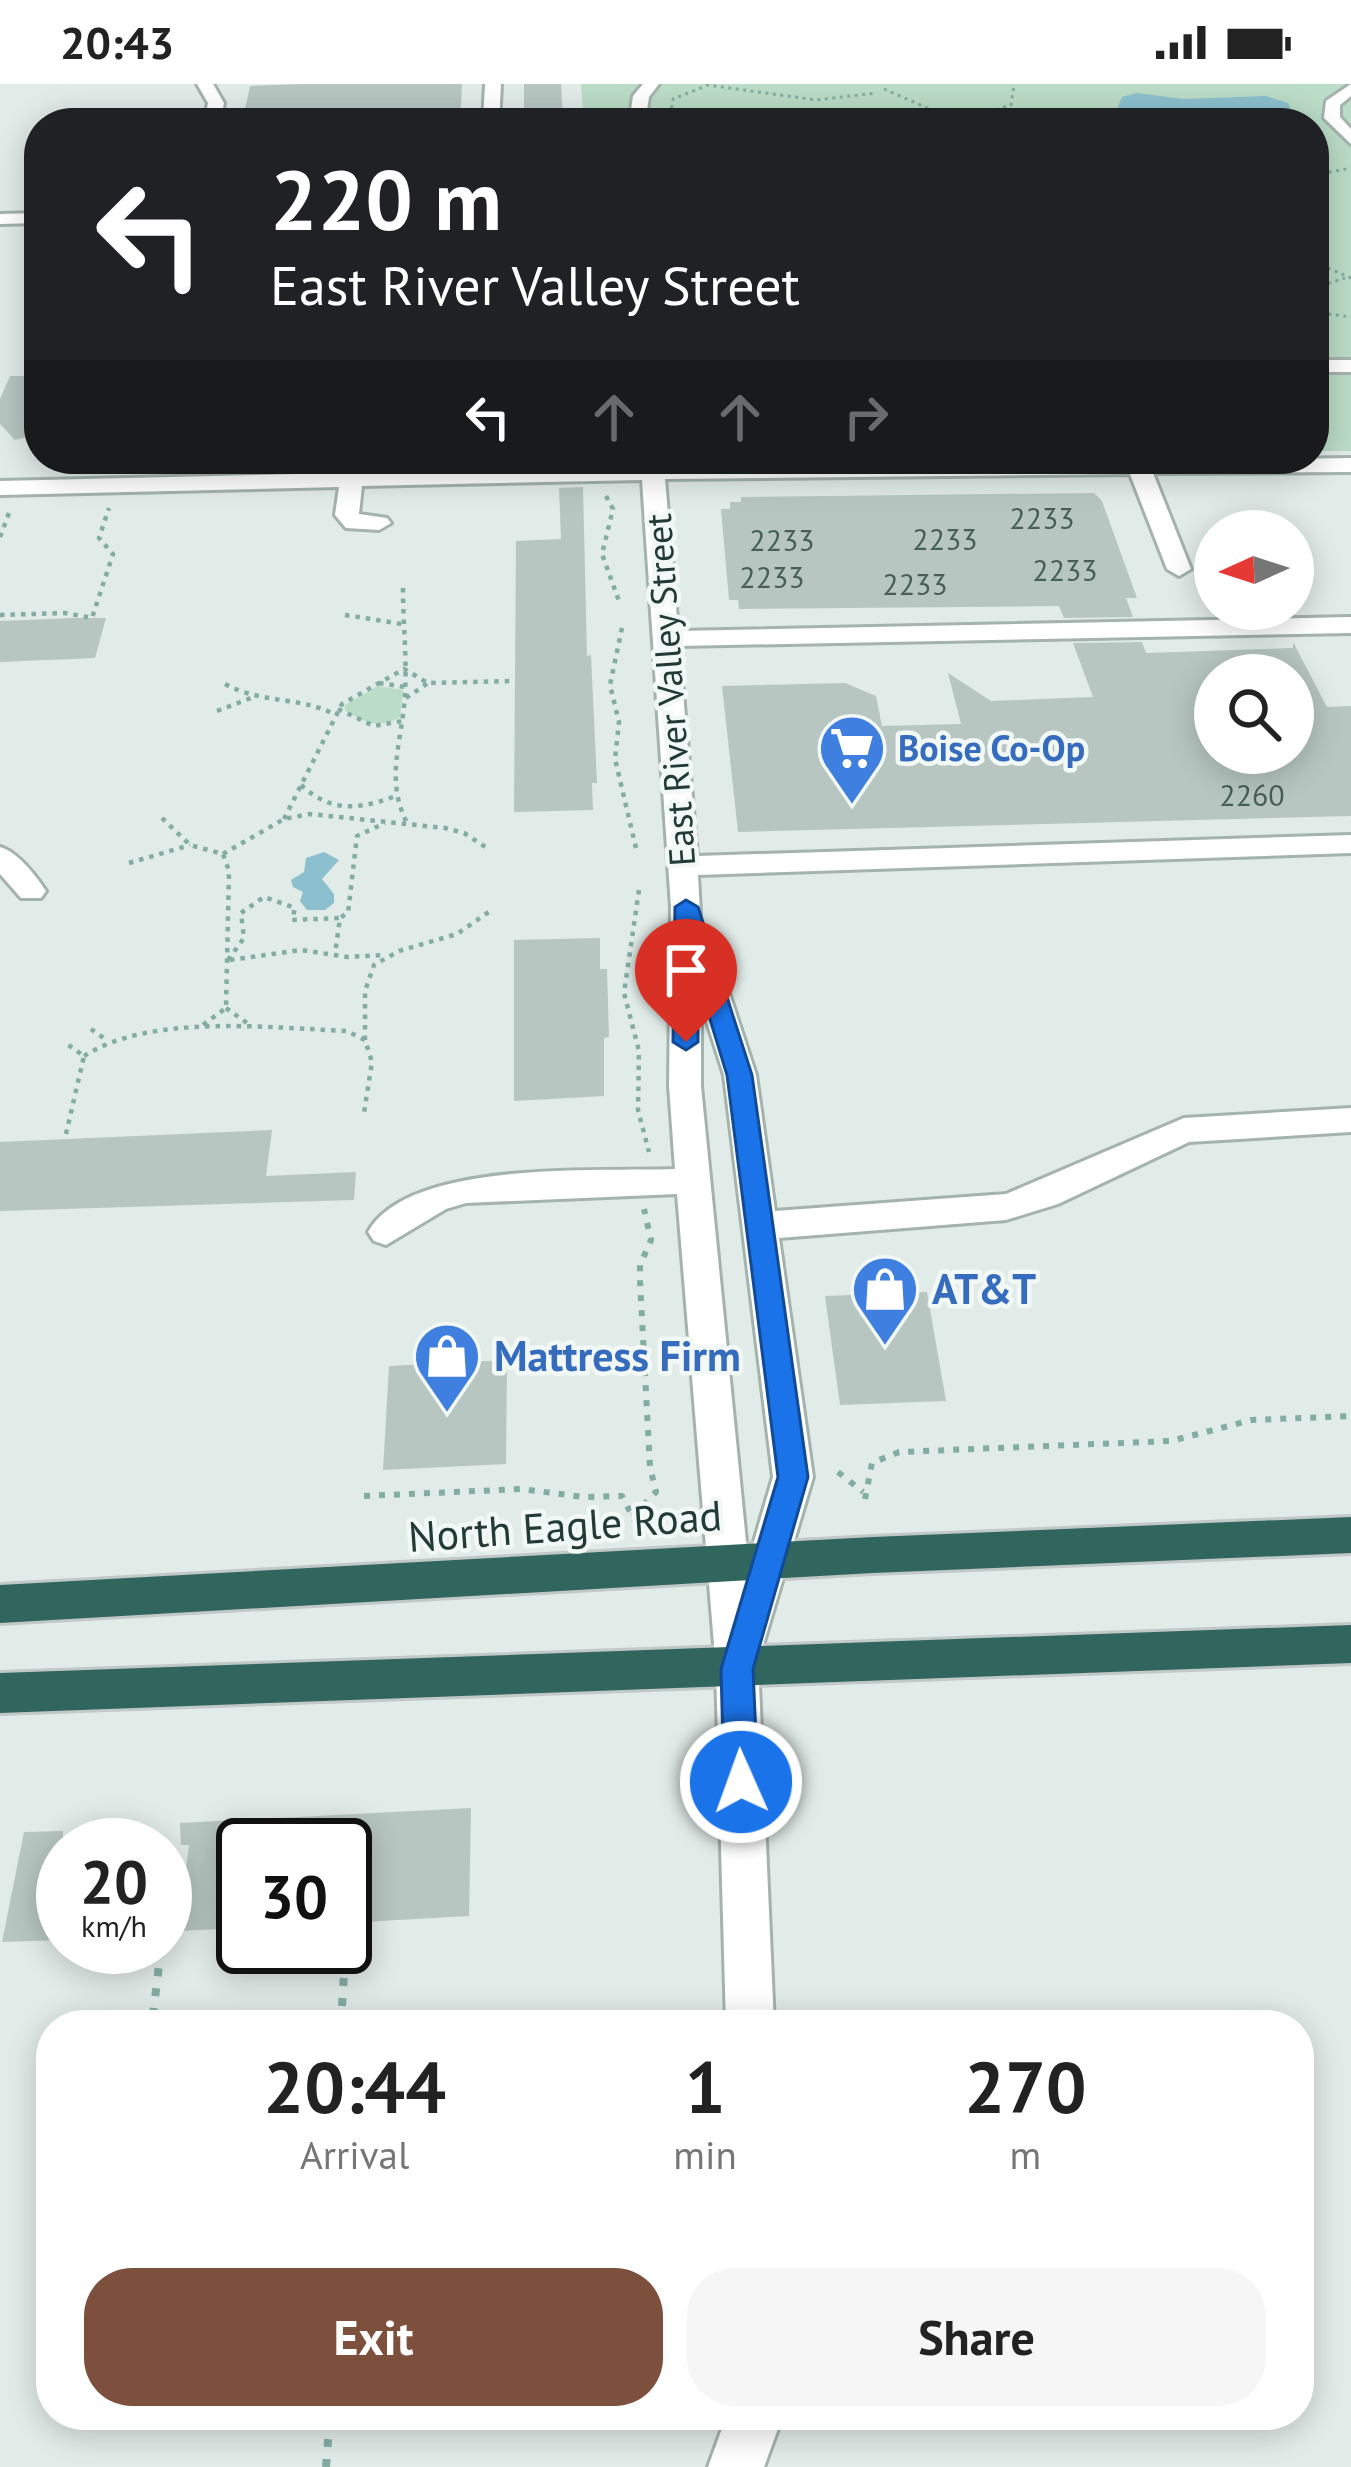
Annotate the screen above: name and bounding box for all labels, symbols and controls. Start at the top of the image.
text: 20:43 [60,13,174,71]
text: 220 m [270,144,502,253]
icon: left [72,156,228,312]
text: East River Valley Street [270,250,800,320]
icon: left [455,384,521,450]
icon: ahead [581,384,647,450]
icon: ahead [707,384,773,450]
icon: right [833,384,899,450]
house number: 2233 [1009,498,1075,537]
north arrow [1194,510,1314,630]
map controls [1194,510,1314,774]
street label: East River Valley Street [634,512,705,868]
house number: 2233 [912,519,978,558]
house number: 2233 [749,520,815,559]
house number: 2233 [1032,550,1098,589]
house number: 2233 [739,557,805,596]
house number: 2233 [882,564,948,603]
button: search [1194,654,1314,774]
supermarket icon: Boise Co-Op [817,713,887,807]
place label: Boise Co-Op [898,724,1085,771]
house number: 2260 [1219,775,1285,814]
pin [635,919,737,1042]
icon: arrive [653,937,719,1003]
shop icon: AT&T [850,1254,920,1348]
place label: AT&T [932,1261,1036,1316]
shop icon: Mattress Firm [412,1321,482,1415]
place label: Mattress Firm [494,1328,741,1383]
street label: North Eagle Road [406,1487,724,1564]
position arrow [678,1719,804,1845]
speed limit sign: 30 [216,1818,372,1974]
text: 20 [80,1842,148,1920]
text: km/h [81,1906,147,1945]
text: 20:44 [263,2040,446,2133]
text: 1 [685,2040,726,2133]
text: 270 [964,2040,1087,2133]
text: Arrival [300,2129,409,2180]
text: min [673,2129,737,2180]
text: m [1010,2129,1041,2180]
button: Exit [84,2268,663,2406]
button: Share [687,2268,1266,2406]

